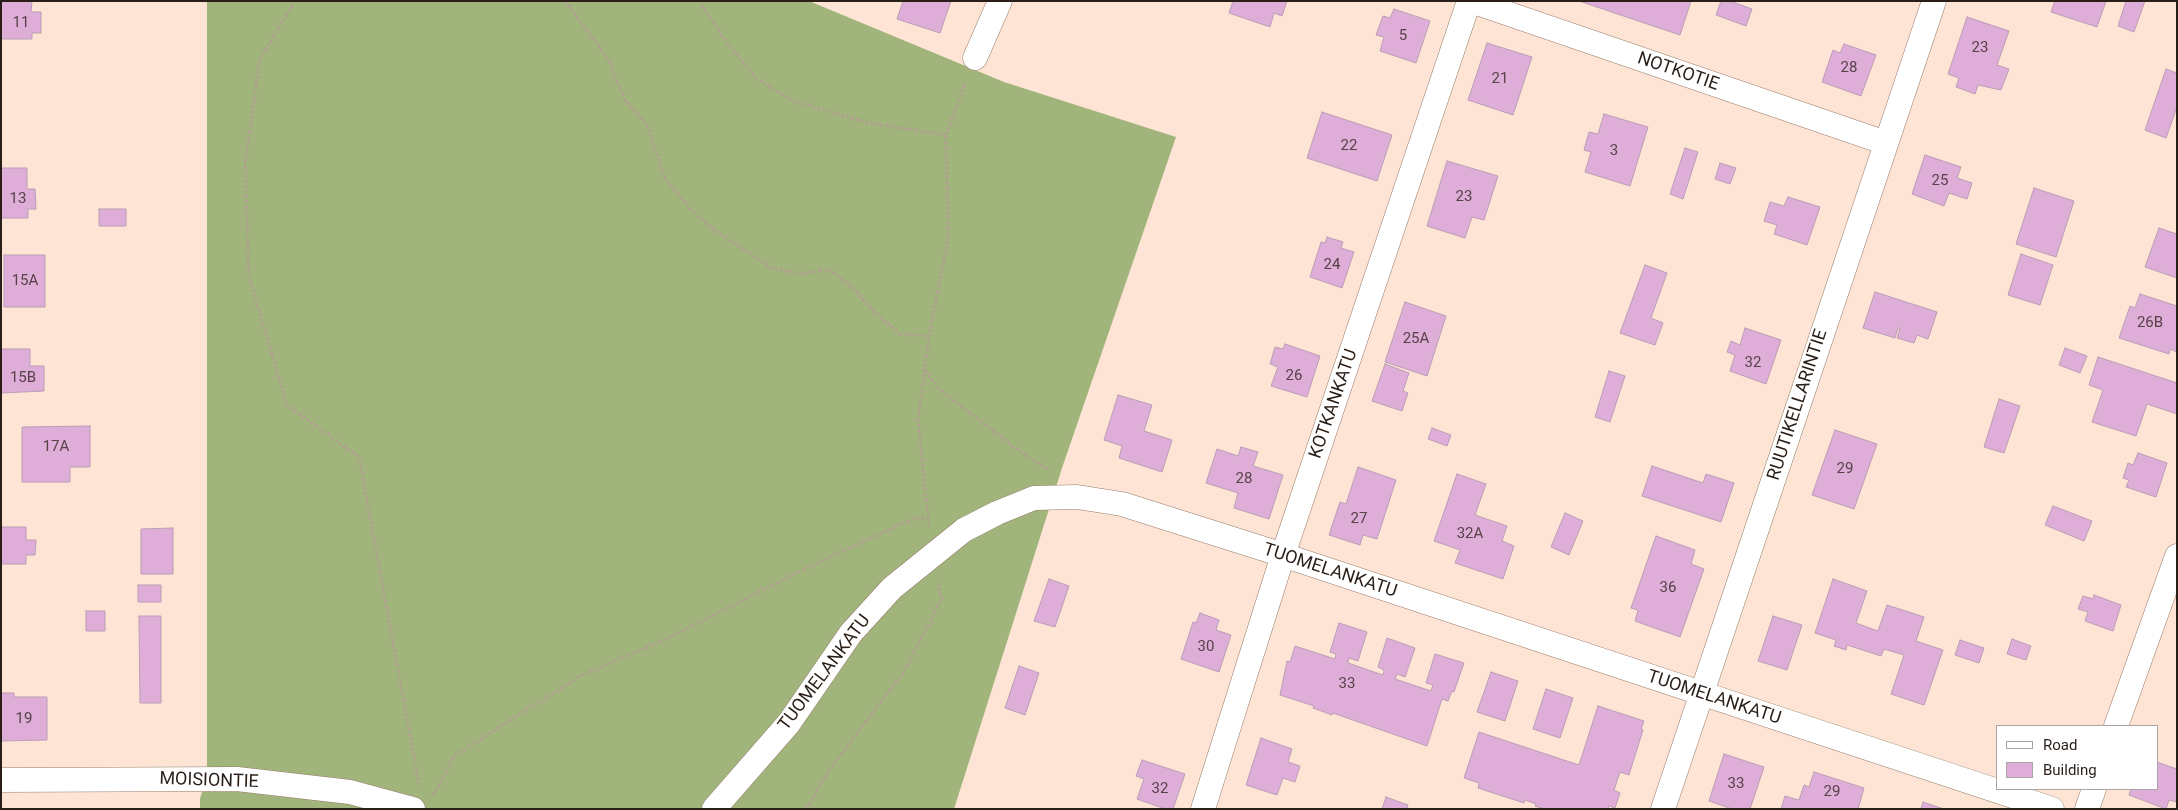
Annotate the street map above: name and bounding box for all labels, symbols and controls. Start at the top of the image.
house number: 11 [13,14,29,32]
house number: 5 [1399,27,1407,45]
house number: 23 [1972,39,1988,57]
street label: NOTKOTIE [1634,48,1722,96]
house number: 28 [1841,59,1857,77]
house number: 21 [1492,70,1508,88]
house number: 22 [1341,137,1357,155]
house number: 3 [1610,142,1618,160]
house number: 25 [1932,172,1948,190]
house number: 23 [1456,188,1472,206]
house number: 13 [10,190,26,208]
house number: 24 [1324,256,1340,274]
house number: 15A [12,272,38,290]
house number: 26B [2137,314,2163,332]
street label: RUUTIKELLARINTIE [1763,327,1833,483]
house number: 25A [1403,330,1429,348]
street label: KOTKANKATU [1305,347,1363,461]
house number: 32 [1745,354,1761,372]
house number: 26 [1286,367,1302,385]
house number: 15B [10,369,36,387]
house number: 17A [43,438,69,456]
house number: 29 [1837,460,1853,478]
house number: 28 [1236,470,1252,488]
house number: 27 [1351,510,1367,528]
house number: 32A [1457,525,1483,543]
street label: TUOMELANKATU [1260,539,1400,603]
house number: 36 [1660,579,1676,597]
street label: TUOMELANKATU [774,611,876,735]
house number: 30 [1198,638,1214,656]
street label: TUOMELANKATU [1644,666,1784,730]
house number: 33 [1339,675,1355,693]
house number: 19 [16,710,32,728]
legend [1996,725,2158,790]
text: Road [2043,736,2077,754]
text: Building [2043,761,2097,779]
street label: MOISIONTIE [159,768,259,794]
house number: 33 [1728,775,1744,793]
house number: 32 [1152,780,1168,798]
house number: 29 [1824,783,1840,801]

